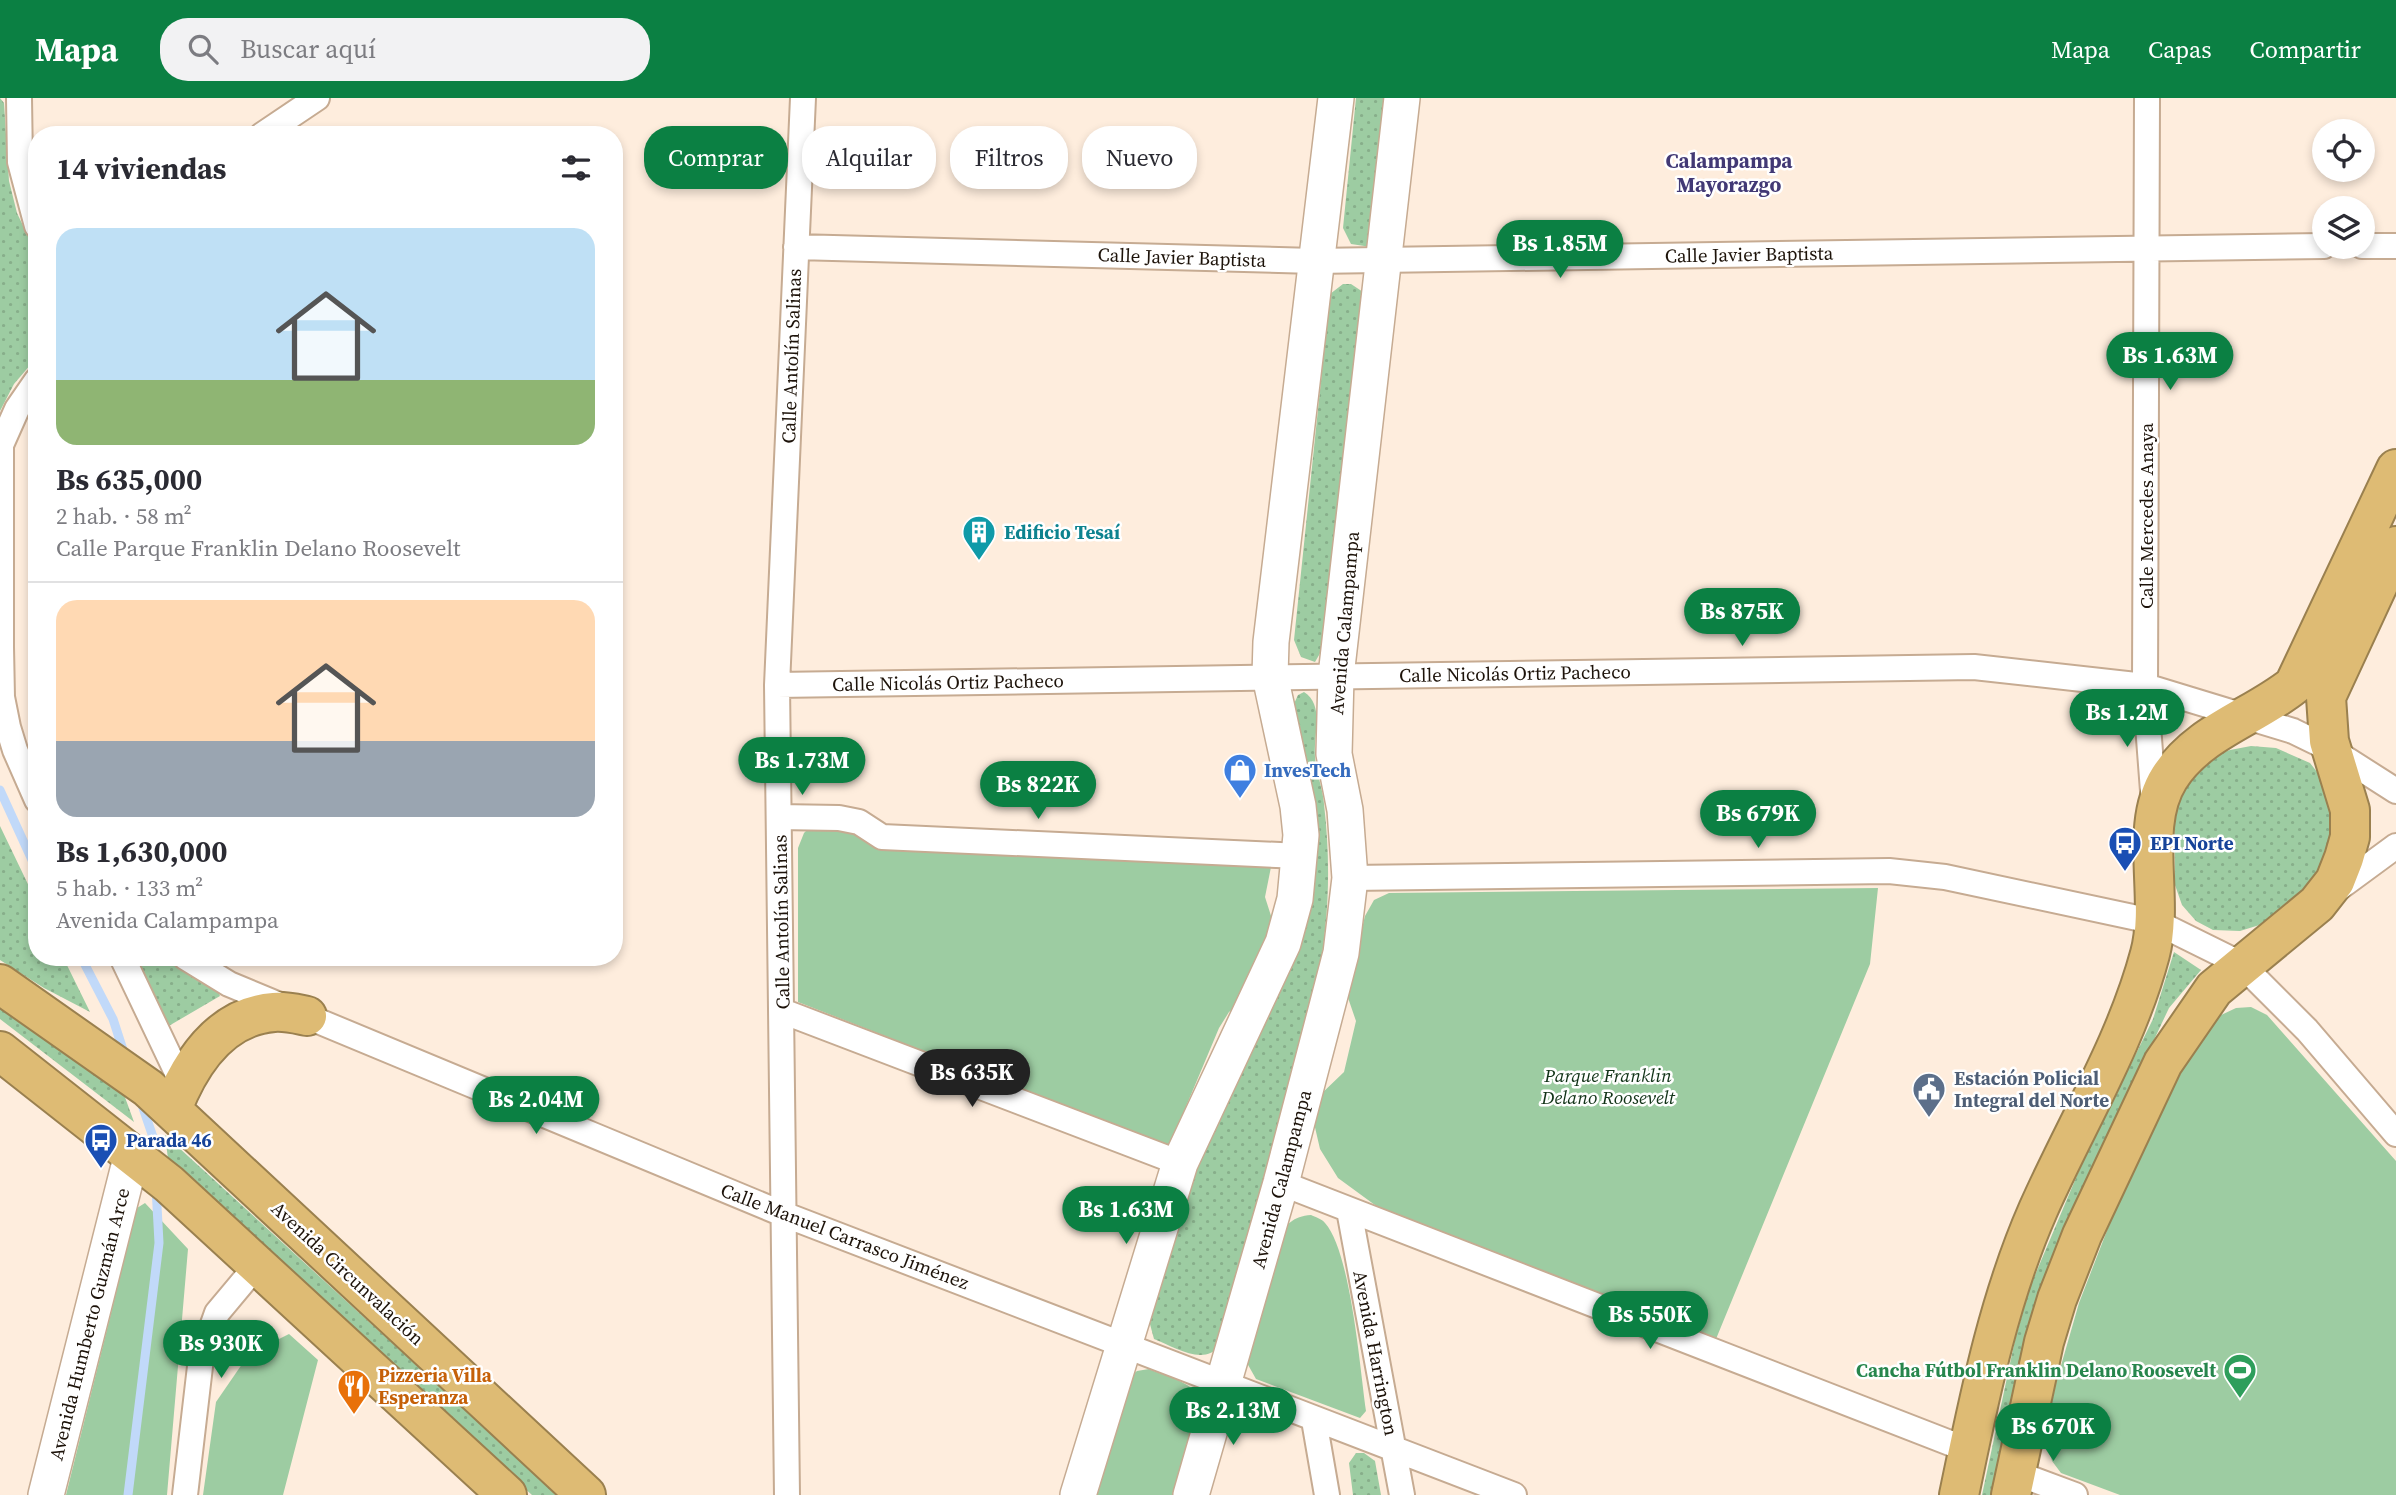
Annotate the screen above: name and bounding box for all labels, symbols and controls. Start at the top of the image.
search box [160,18,650,81]
text: Mapa [35,27,118,72]
icon: search [184,30,222,68]
text: Buscar aquí [240,31,376,67]
text: Mapa [2051,33,2110,66]
text: Capas [2148,33,2212,66]
text: Compartir [2250,33,2361,66]
map controls [2312,119,2375,259]
button: locate [2312,119,2375,182]
chip: Comprar [644,126,788,189]
chip: Alquilar [802,126,936,189]
chip: Filtros [950,126,1068,189]
chip: Nuevo [1082,126,1197,189]
district label: Calampampa Mayorazgo [1665,146,1793,199]
text: 14 viviendas [56,148,227,189]
icon: filters [557,149,595,187]
button: layers [2312,196,2375,259]
pin: Bs 1.85M [1488,220,1632,280]
text: Bs 1.85M [1512,227,1608,259]
street label: Calle Javier Baptista [1665,240,1834,268]
street label: Calle Javier Baptista [1097,241,1267,273]
street label: Calle Antolín Salinas [775,268,807,444]
icon: home [263,273,389,399]
pin: Bs 1.63M [2098,332,2242,392]
text: Bs 1.63M [2122,339,2218,371]
street label: Calle Mercedes Anaya [2133,423,2159,609]
text: Bs 635,000 [56,459,202,500]
text: 2 hab. · 58 m² [56,500,192,532]
building icon: Edificio Tesaí [960,513,998,562]
place label: Edificio Tesaí [1004,519,1120,545]
street label: Avenida Calampampa [1323,530,1365,716]
text: Calle Parque Franklin Delano Roosevelt [56,532,461,564]
pin: Bs 875K [1677,588,1807,648]
text: Bs 875K [1700,595,1784,627]
icon: home [263,645,389,771]
street label: Calle Nicolás Ortiz Pacheco [1399,658,1631,688]
street label: Calle Nicolás Ortiz Pacheco [832,667,1064,697]
pin: Bs 1.2M [2062,690,2192,749]
text: Bs 1.2M [2086,696,2168,728]
pin: Bs 1.73M [730,738,874,797]
text: Bs 1.73M [754,744,850,776]
shop icon: InvesTech [1221,751,1259,800]
place label: InvesTech [1264,757,1352,783]
pin: Bs 822K [973,762,1103,821]
text: Bs 822K [996,768,1080,800]
pin: Bs 679K [1693,790,1823,850]
text: Bs 679K [1716,797,1800,829]
bus stop icon: EPI Norte [2106,824,2144,873]
place label: EPI Norte [2150,830,2234,856]
text: Bs 1,630,000 [56,831,227,872]
street label: Calle Antolín Salinas [766,834,796,1010]
text: 5 hab. · 133 m² [56,872,203,904]
text: Avenida Calampampa [56,904,279,936]
pin: Bs 635K [907,1049,1037,1109]
text: Bs 635K [930,1056,1014,1088]
park label: Parque Franklin Delano Roosevelt [1540,1062,1676,1110]
place label: Estación Policial Integral del Norte [1954,1065,2109,1113]
public building icon: Estación Policial Integral del Norte [1910,1070,1948,1119]
pin: Bs 2.04M [464,1076,608,1136]
text: Bs 2.04M [488,1083,584,1115]
street label: Avenida Calampampa [1245,1086,1317,1271]
bus stop icon: Parada 46 [82,1121,120,1170]
place label: Parada 46 [126,1127,212,1153]
street label: Calle Manuel Carrasco Jiménez [717,1177,973,1296]
street label: Avenida Humberto Guzmán Arce [43,1185,135,1463]
pin: Bs 1.63M [1054,1186,1198,1246]
text: Bs 1.63M [1078,1193,1174,1225]
street label: Avenida Circunvalación [266,1195,430,1351]
street label: Avenida Harrington [1347,1268,1405,1438]
pin: Bs 550K [1585,1292,1715,1351]
text: Bs 550K [1608,1298,1692,1330]
pin: Bs 930K [156,1320,286,1380]
text: Bs 930K [179,1327,263,1359]
sports icon: Cancha Fútbol Franklin Delano Roosevelt [2221,1351,2259,1400]
place label: Cancha Fútbol Franklin Delano Roosevelt [1856,1357,2216,1383]
place label: Pizzeria Villa Esperanza [378,1362,493,1410]
restaurant icon: Pizzeria Villa Esperanza [335,1367,373,1416]
pin: Bs 2.13M [1161,1388,1305,1447]
text: Bs 2.13M [1185,1394,1281,1426]
pin: Bs 670K [1988,1404,2118,1463]
text: Bs 670K [2011,1410,2095,1442]

